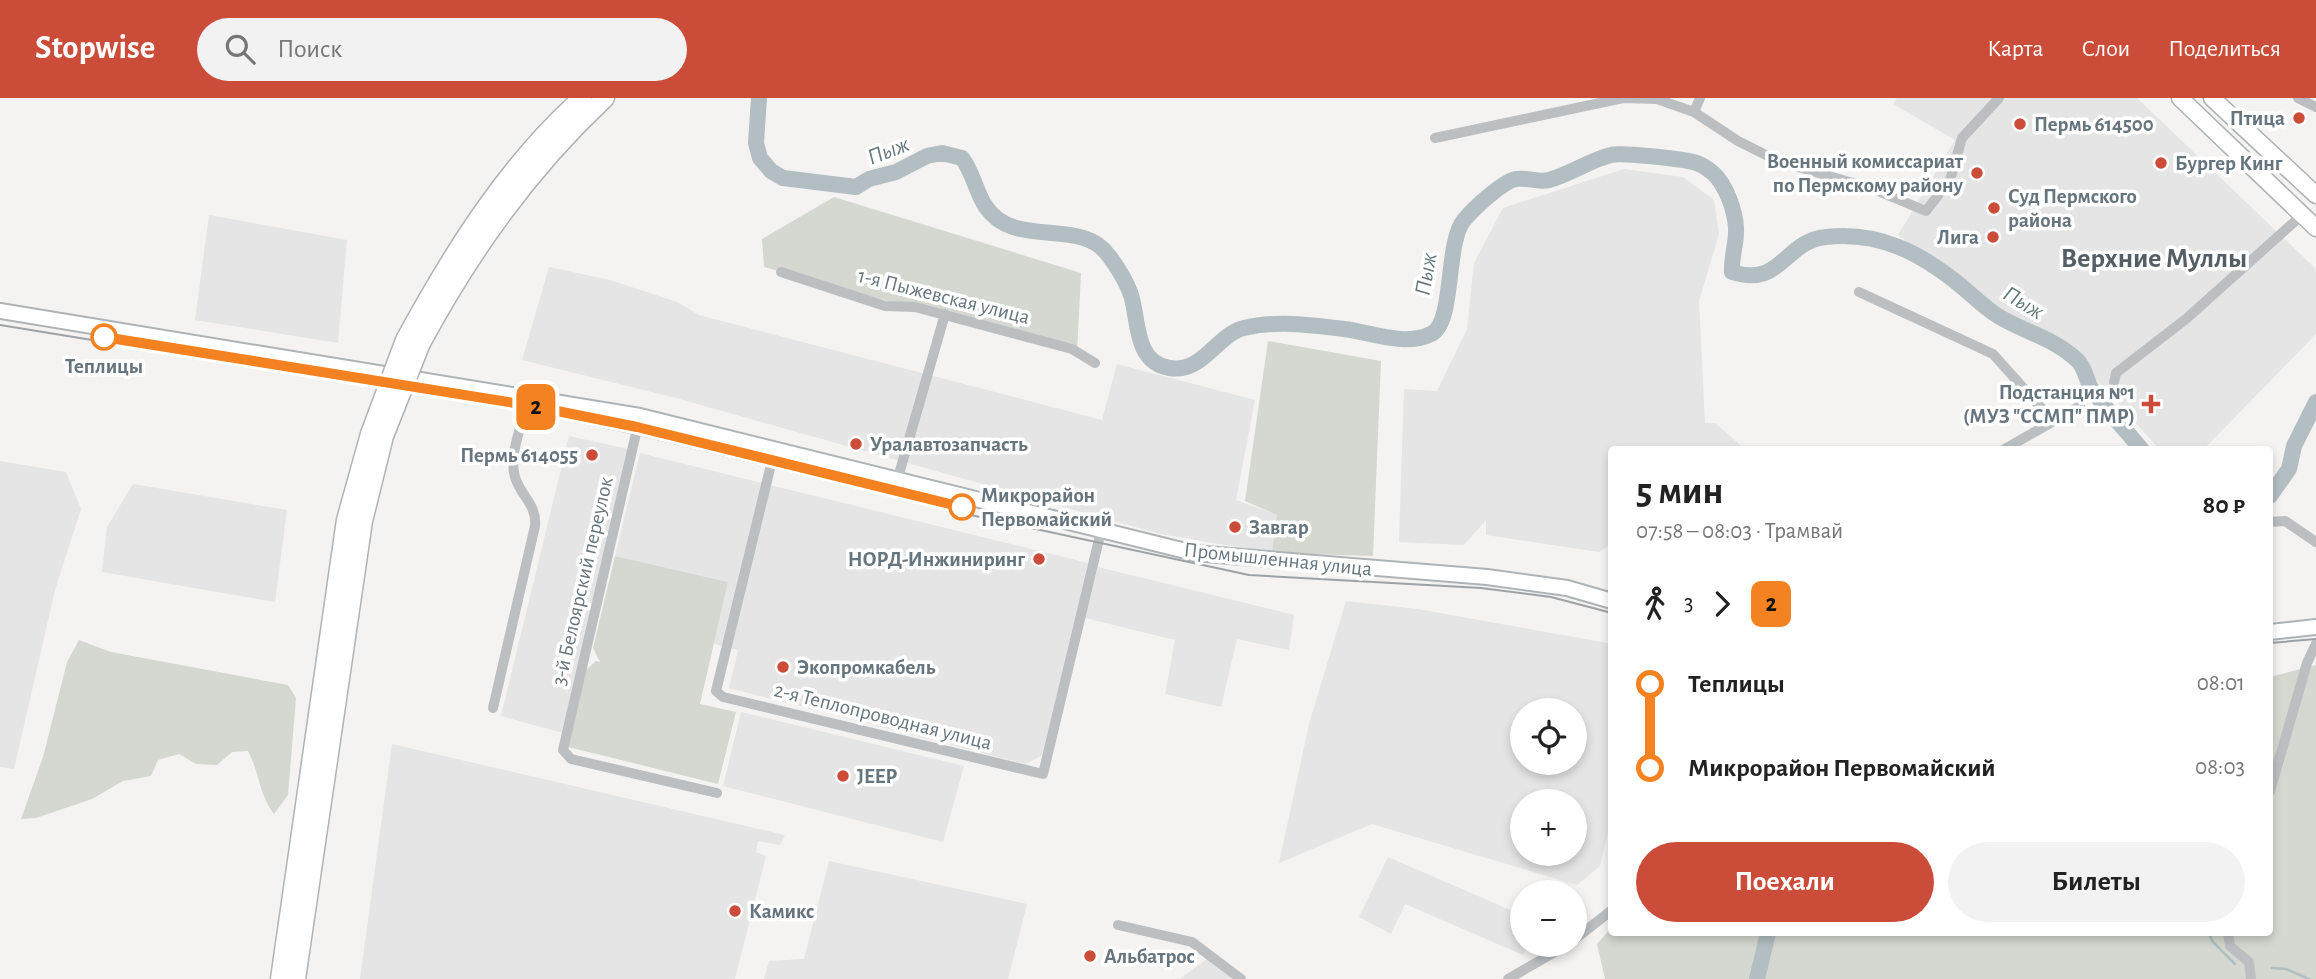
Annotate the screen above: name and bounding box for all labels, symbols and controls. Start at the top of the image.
search box [197,18,687,81]
icon: search [221,30,259,68]
text: Stopwise [35,32,155,65]
text: Поиск [277,36,342,62]
text: Карта [1987,37,2043,61]
text: Слои [2081,37,2130,61]
text: Поделиться [2168,37,2281,61]
place label: Птица [2230,108,2285,129]
marker: Птица [2291,110,2307,126]
place label: Пермь 614500 [2034,114,2154,135]
marker: Пермь 614500 [2012,116,2028,132]
water label: Пыж [864,133,913,170]
place label: Военный комиссариат по Пермскому району [1767,151,1964,196]
place label: Бургер Кинг [2175,153,2283,174]
marker: Бургер Кинг [2153,155,2169,171]
marker: Военный комиссариат по Пермскому району [1969,165,1985,181]
place label: Суд Пермского района [2008,186,2137,231]
marker: Суд Пермского района [1986,200,2002,216]
place label: Лига [1937,227,1979,248]
marker: Лига [1985,229,2001,245]
district label: Верхние Муллы [2061,245,2247,273]
water label: Пыж [1411,251,1442,297]
street label: 1-я Пыжевская улица [856,265,1032,328]
water label: Пыж [1999,282,2048,324]
marker: Теплицы [91,324,117,350]
place label: Теплицы [65,356,143,377]
place label: Подстанция №1 (МУЗ "ССМП" ПМР) [1963,382,2135,427]
line badge: 2 [513,384,559,430]
marker: Подстанция №1 (МУЗ "ССМП" ПМР) [2141,394,2161,414]
text: 2 [530,395,542,419]
place label: Уралавтозапчасть [870,434,1028,455]
marker: Уралавтозапчасть [848,436,864,452]
place label: Пермь 614055 [460,445,578,466]
marker: Пермь 614055 [584,447,600,463]
text: 5 мин [1636,473,1723,511]
street label: 3-й Белоярский переулок [548,474,617,687]
place label: Микрорайон Первомайский [981,485,1112,530]
text: 80 ₽ [2203,492,2245,518]
marker: Микрорайон Первомайский [949,494,975,520]
place label: Завгар [1249,517,1309,538]
marker: Завгар [1227,519,1243,535]
text: 07:58 – 08:03 · Трамвай [1636,520,1843,543]
street label: Промышленная улица [1183,539,1374,580]
place label: НОРД-Инжиниринг [848,549,1025,570]
marker: НОРД-Инжиниринг [1031,551,1047,567]
icon: walk [1636,585,1674,623]
icon: forward [1703,585,1741,623]
text: 3 [1684,592,1693,615]
text: 2 [1765,592,1777,616]
place label: Экопромкабель [797,657,936,678]
marker: Экопромкабель [775,659,791,675]
text: Теплицы [1688,671,1785,697]
text: 08:01 [2197,672,2245,695]
street label: 2-я Теплопроводная улица [772,679,994,754]
map controls [1510,698,1587,957]
button: locate [1510,698,1587,775]
text: Микрорайон Первомайский [1688,755,1996,781]
text: 08:03 [2195,756,2245,779]
place label: JEEP [857,766,897,787]
marker: JEEP [835,768,851,784]
button: + [1510,789,1587,866]
button: Поехали [1636,842,1934,922]
button: Билеты [1948,842,2245,922]
button: − [1510,880,1587,957]
place label: Камикс [749,901,815,922]
marker: Камикс [727,903,743,919]
place label: Альбатрос [1104,946,1195,967]
marker: Альбатрос [1082,948,1098,964]

